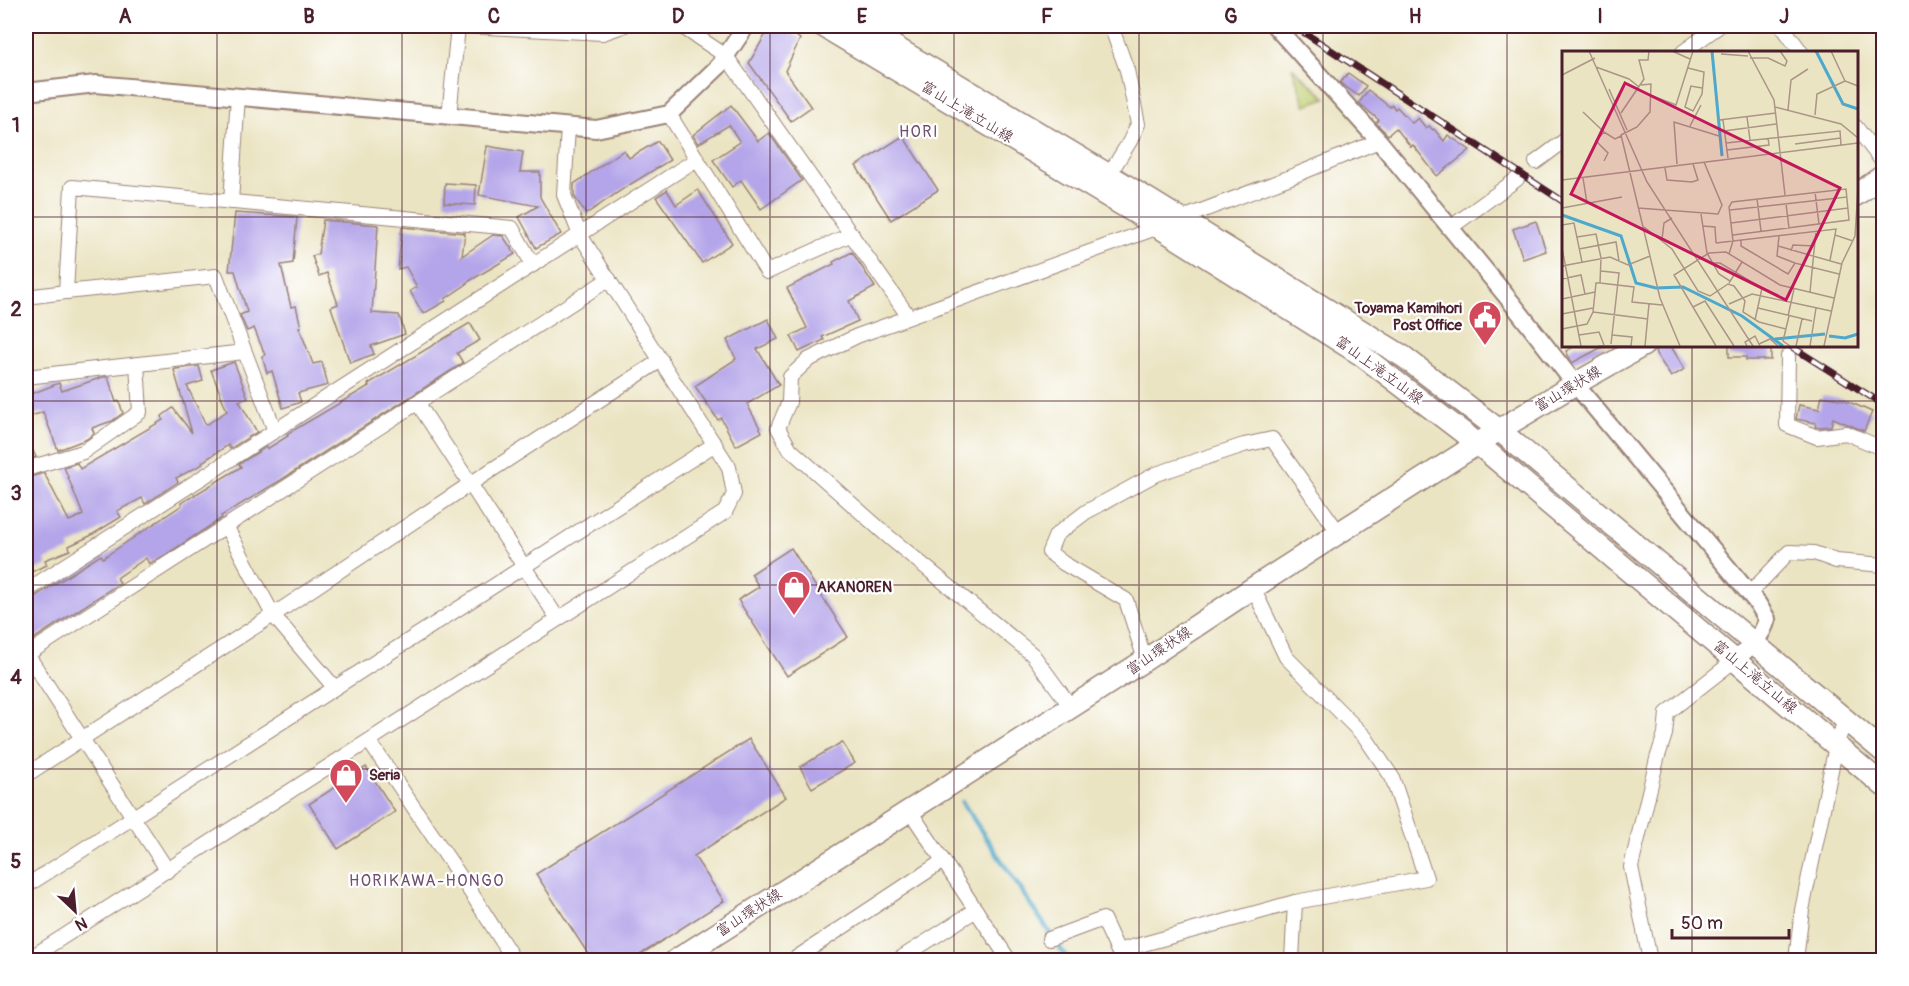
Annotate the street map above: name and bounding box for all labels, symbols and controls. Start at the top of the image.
text: A [119,4,132,29]
text: B [303,4,315,29]
text: C [488,4,500,29]
text: D [672,4,685,29]
text: E [857,4,868,29]
text: F [1041,4,1053,29]
text: G [1224,4,1238,29]
text: H [1409,4,1422,29]
text: I [1597,4,1603,29]
text: J [1779,4,1789,29]
inset map [1562,51,1858,346]
street label: 富山上滝立山線 [917,77,1017,147]
text: 1 [12,113,20,138]
district label: HORI [899,122,939,142]
text: 2 [10,297,22,322]
place label: Toyama Kamihori Post Office [1353,299,1463,335]
public building icon: Toyama Kamihori Post Office [1467,299,1503,346]
street label: 富山上滝立山線 [1331,331,1427,409]
street label: 富山環状線 [1531,362,1605,416]
text: 3 [10,481,22,506]
shop icon: AKANOREN [776,569,812,616]
place label: AKANOREN [817,578,892,597]
street label: 富山環状線 [1123,622,1195,680]
street label: 富山上滝立山線 [1709,636,1801,718]
text: 4 [10,665,22,690]
shop icon: Seria [328,757,364,804]
place label: Seria [369,766,400,785]
text: 5 [11,849,22,874]
district label: HORIKAWA-HONGO [349,871,505,891]
north arrow [45,881,105,941]
street label: 富山環状線 [712,885,786,941]
scale bar [1672,902,1789,940]
text: N [72,912,90,935]
text: 50 m [1681,912,1723,935]

